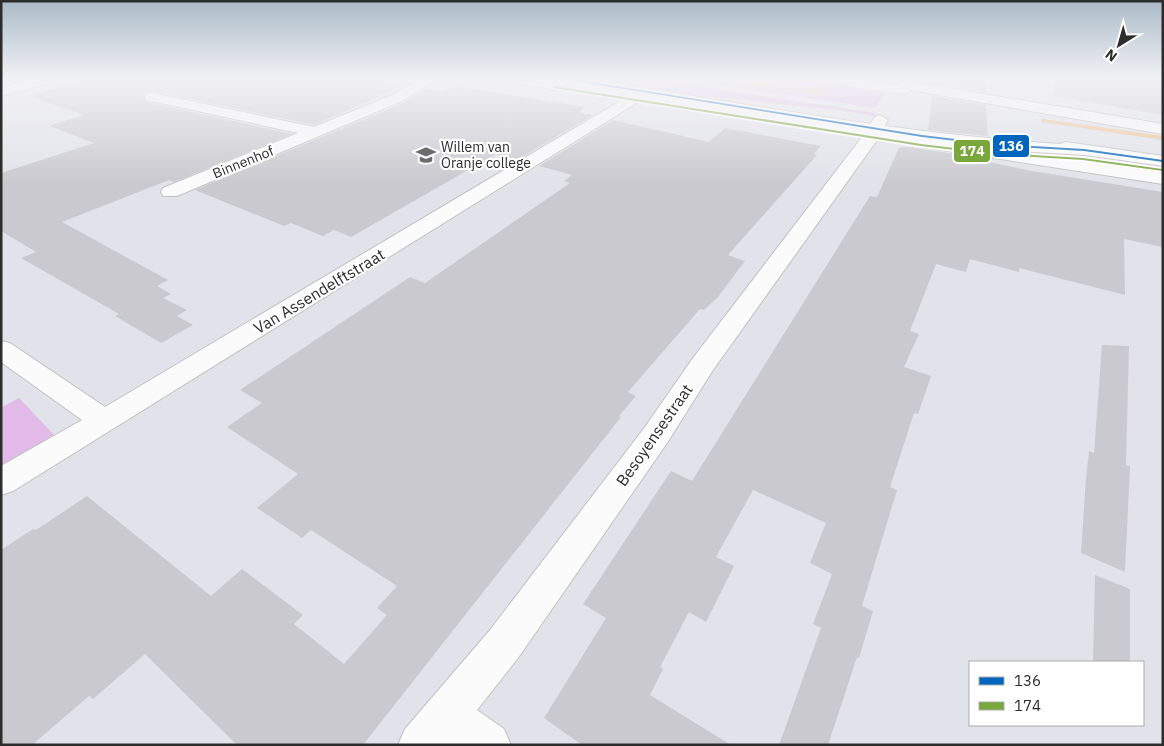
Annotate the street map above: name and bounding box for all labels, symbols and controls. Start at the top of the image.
north arrow [1094,20,1144,70]
text: N [1102,45,1121,66]
line badge: 136 [992,134,1030,158]
text: 136 [998,137,1024,155]
place label: Willem van Oranje college [441,138,531,172]
line badge: 174 [953,139,991,163]
street label: Binnenhof [210,141,277,182]
text: 174 [959,142,985,160]
school or university icon: Willem van Oranje college [415,144,437,166]
street label: Van Assendelftstraat [250,244,388,338]
street label: Besoyensestraat [611,380,697,490]
legend [969,661,1144,726]
text: 136 [1014,671,1041,690]
text: 174 [1014,696,1041,715]

